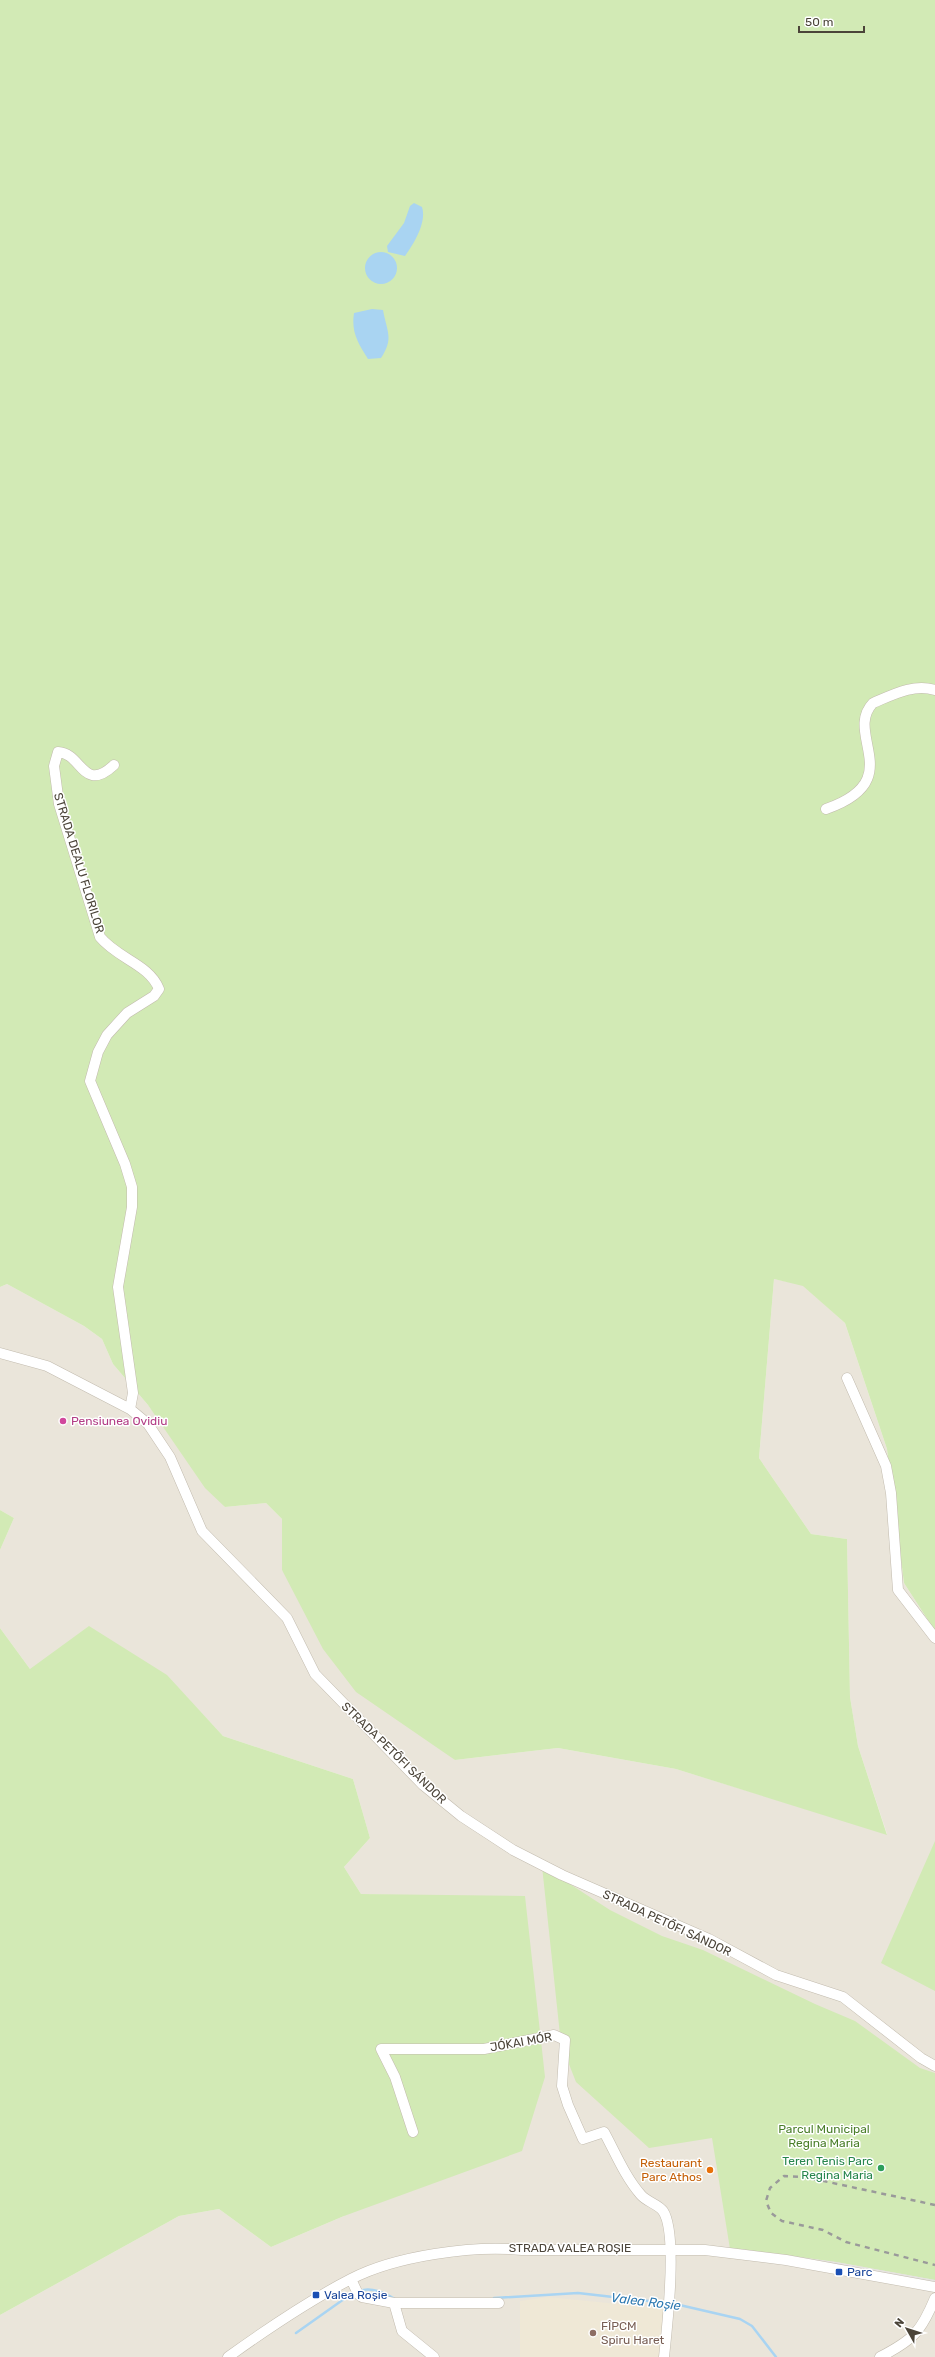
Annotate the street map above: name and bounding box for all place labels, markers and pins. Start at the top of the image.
place label: Pensiunea Ovidiu [71,1414,167,1428]
marker: Pensiunea Ovidiu [58,1416,68,1426]
place label: Teren Tenis Parc Regina Maria [782,2154,873,2182]
place label: Restaurant Parc Athos [640,2156,702,2184]
marker: Teren Tenis Parc Regina Maria [876,2163,886,2173]
marker: Restaurant Parc Athos [705,2165,715,2175]
place label: Parc [847,2265,873,2279]
marker: Parc [834,2267,844,2277]
place label: Valea Roșie [324,2288,388,2302]
marker: Valea Roșie [311,2290,321,2300]
place label: FÎPCM Spiru Haret [601,2319,665,2347]
marker: FÎPCM Spiru Haret [588,2328,598,2338]

